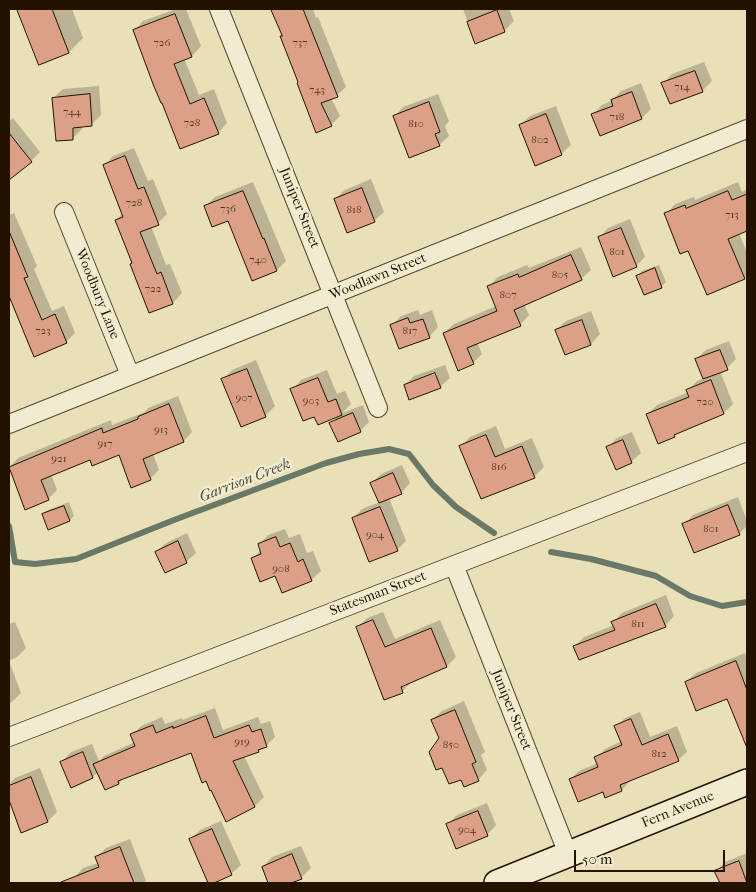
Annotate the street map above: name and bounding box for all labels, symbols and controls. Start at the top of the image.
house number: 726 [154,36,170,50]
house number: 737 [292,36,308,50]
house number: 714 [674,80,690,94]
house number: 743 [309,83,325,97]
house number: 744 [63,105,81,119]
house number: 718 [610,110,624,124]
house number: 728 [184,116,200,130]
house number: 810 [408,117,424,131]
house number: 802 [531,133,549,147]
street label: Juniper Street [275,165,323,251]
house number: 728 [126,196,142,210]
house number: 736 [220,202,236,216]
house number: 818 [347,203,361,217]
house number: 713 [725,208,739,222]
house number: 801 [609,245,625,259]
street label: Woodbury Lane [71,246,123,342]
street label: Woodlawn Street [327,250,429,304]
house number: 740 [249,253,267,267]
house number: 805 [552,268,568,282]
house number: 722 [145,282,161,296]
house number: 807 [500,288,516,302]
house number: 723 [35,324,51,338]
house number: 817 [403,324,417,338]
house number: 907 [235,391,253,405]
house number: 903 [303,394,319,408]
house number: 720 [697,395,713,409]
house number: 913 [154,423,168,437]
house number: 917 [97,437,113,451]
house number: 921 [51,452,67,466]
water label: Garrison Creek [197,455,293,507]
house number: 816 [491,460,507,474]
house number: 801 [703,522,719,536]
house number: 904 [366,528,384,542]
house number: 908 [272,562,290,576]
street label: Statesman Street [327,568,429,620]
house number: 811 [631,617,645,631]
street label: Juniper Street [487,667,535,753]
house number: 919 [234,735,250,749]
house number: 850 [443,738,459,752]
house number: 812 [651,747,667,761]
street label: Fern Avenue [639,788,717,832]
house number: 904 [458,823,476,837]
scale bar [576,840,727,872]
text: 50 m [582,850,612,868]

